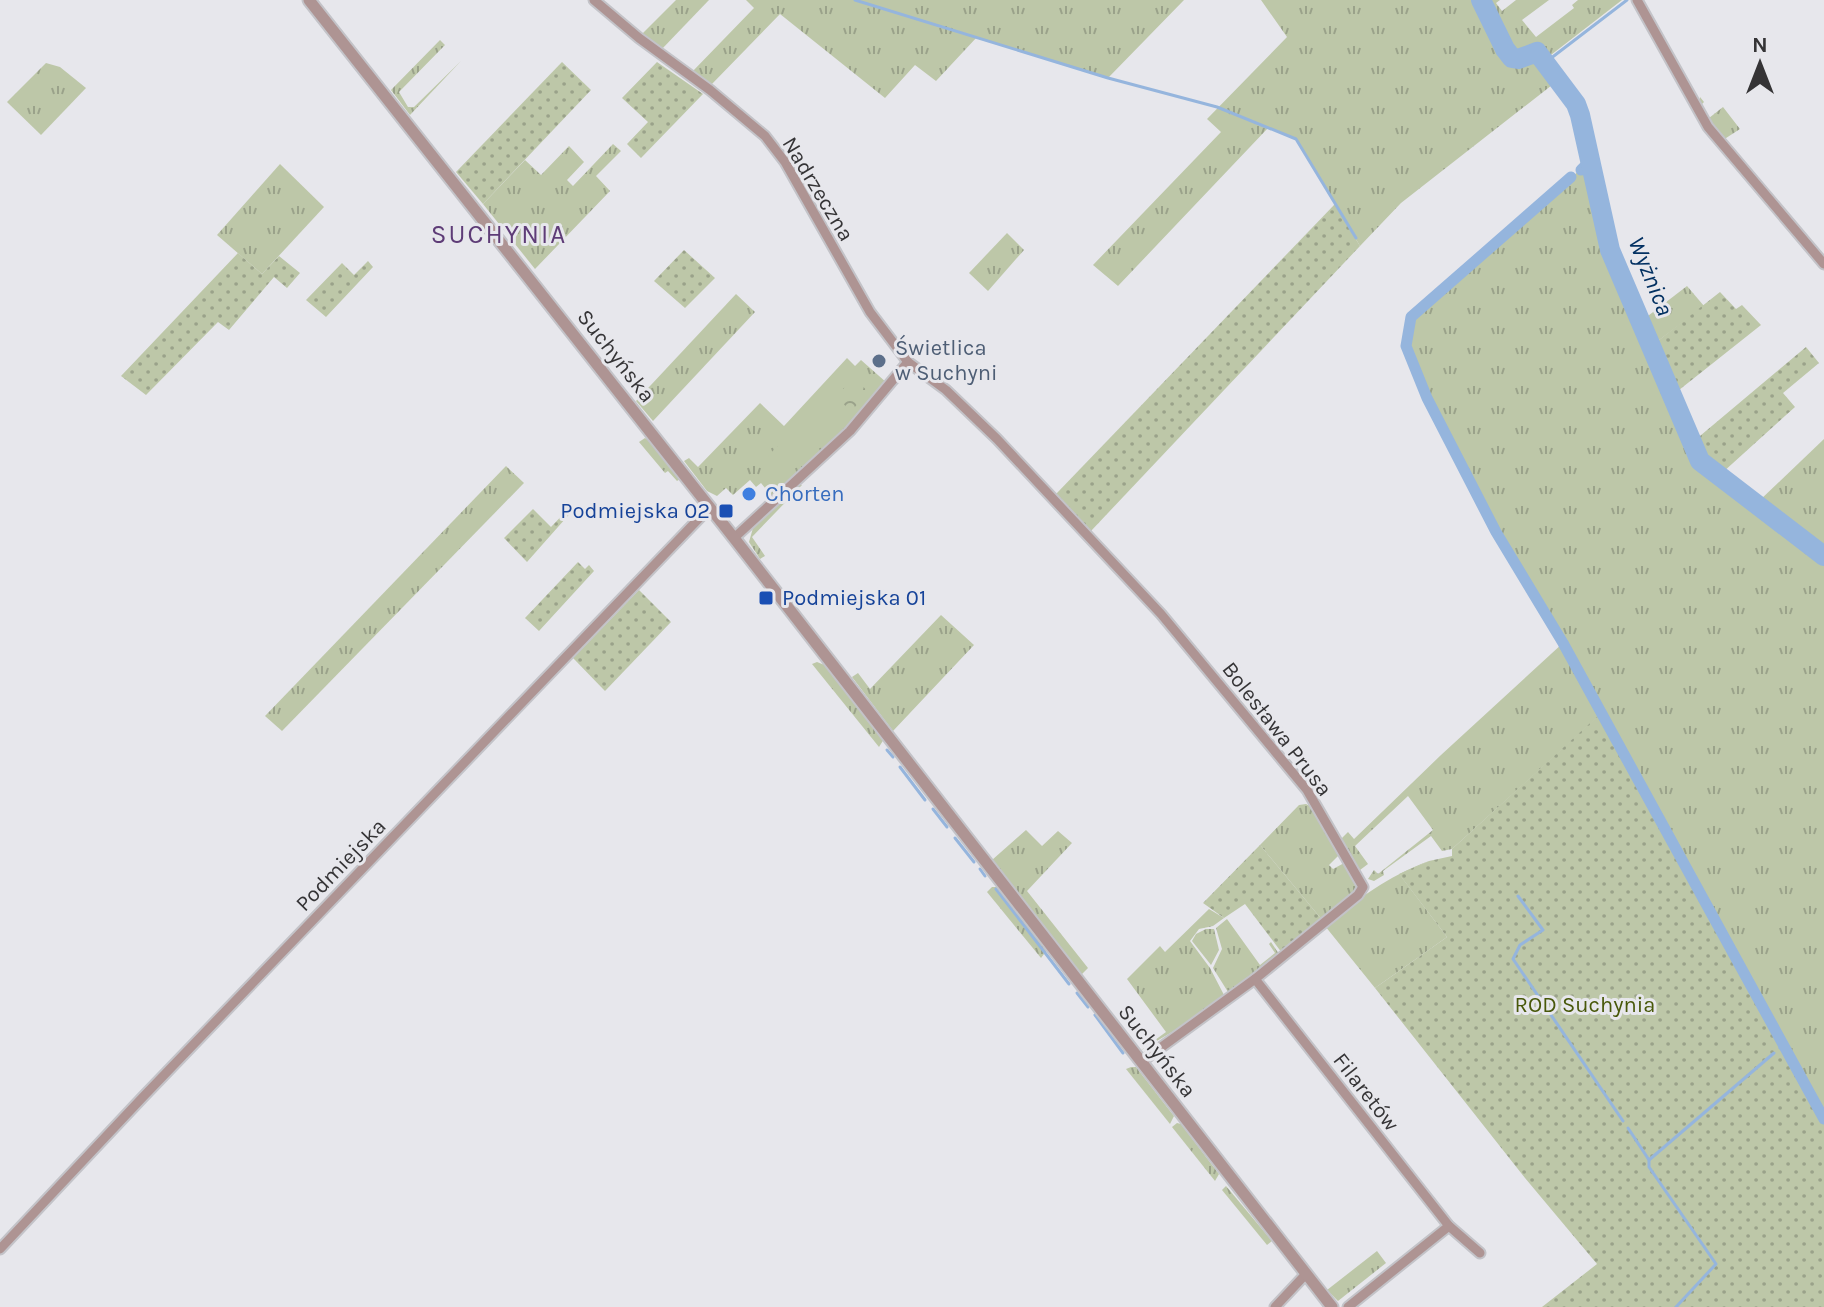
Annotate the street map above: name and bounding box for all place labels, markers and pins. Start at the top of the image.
place label: Świetlica w Suchyni [895,334,998,386]
marker: Świetlica w Suchyni [870,352,888,370]
place label: Chorten [765,481,845,507]
marker: Chorten [740,485,758,503]
place label: Podmiejska 02 [560,498,710,524]
marker: Podmiejska 02 [717,502,735,520]
place label: Podmiejska 01 [782,585,926,611]
marker: Podmiejska 01 [757,589,775,607]

